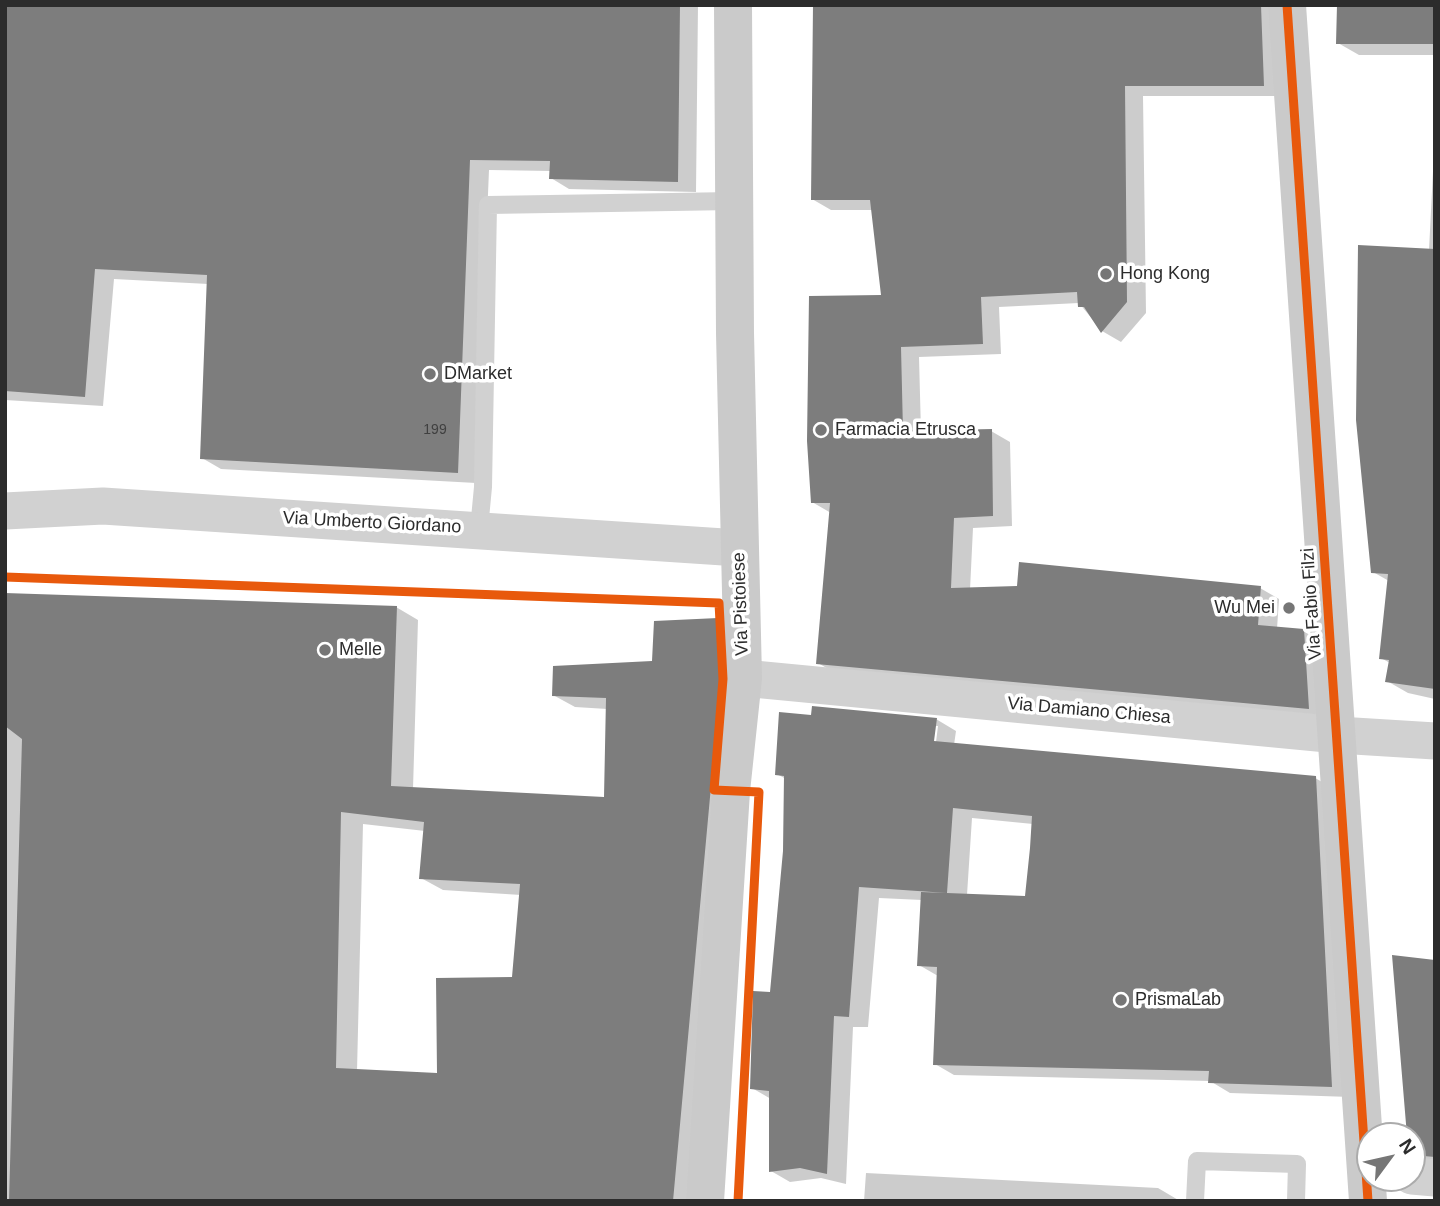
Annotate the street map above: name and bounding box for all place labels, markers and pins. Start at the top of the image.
place label: Hong Kong [1120,263,1210,285]
marker: Hong Kong [1098,266,1114,282]
place label: DMarket [444,363,512,385]
marker: DMarket [422,366,438,382]
place label: Farmacia Etrusca [835,419,976,441]
marker: Farmacia Etrusca [813,422,829,438]
place label: Wu Mei [1214,597,1275,619]
marker: Wu Mei [1281,600,1297,616]
place label: Melle [339,639,382,661]
marker: Melle [317,642,333,658]
place label: PrismaLab [1135,989,1221,1011]
marker: PrismaLab [1113,992,1129,1008]

